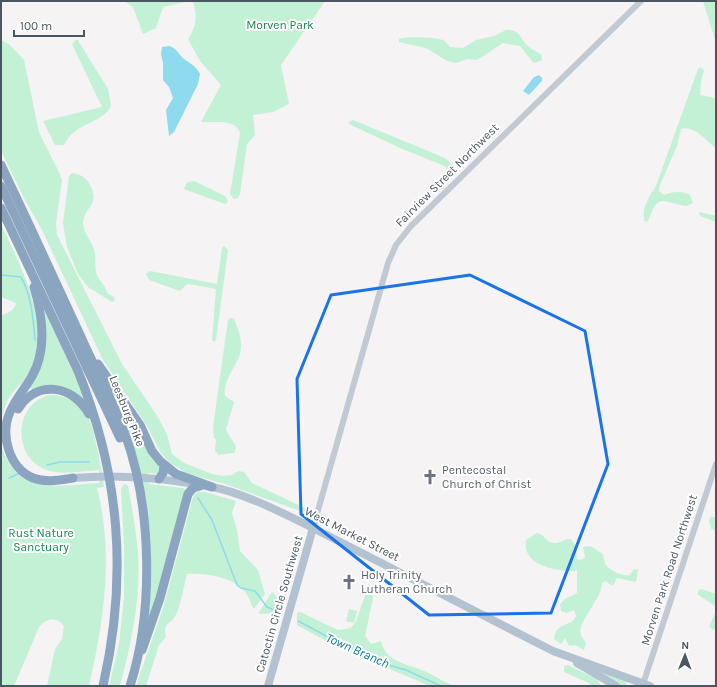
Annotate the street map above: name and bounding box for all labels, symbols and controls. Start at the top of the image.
scale bar [14,12,84,38]
park label: Morven Park [246,18,314,32]
text: 100 m [20,19,52,33]
street label: Fairview Street Northwest [392,120,502,230]
street label: Leesburg Pike [106,373,148,449]
place label: Pentecostal Church of Christ [442,463,532,491]
church icon: Pentecostal Church of Christ [421,468,439,486]
street label: Morven Park Road Northwest [638,493,700,647]
street label: West Market Street [302,504,402,564]
park label: Rust Nature Sanctuary [8,526,74,554]
street label: Catoctin Circle Southwest [253,533,305,674]
place label: Holy Trinity Lutheran Church [361,568,452,596]
church icon: Holy Trinity Lutheran Church [340,573,358,591]
water label: Town Branch [324,630,392,671]
north arrow [665,635,705,675]

